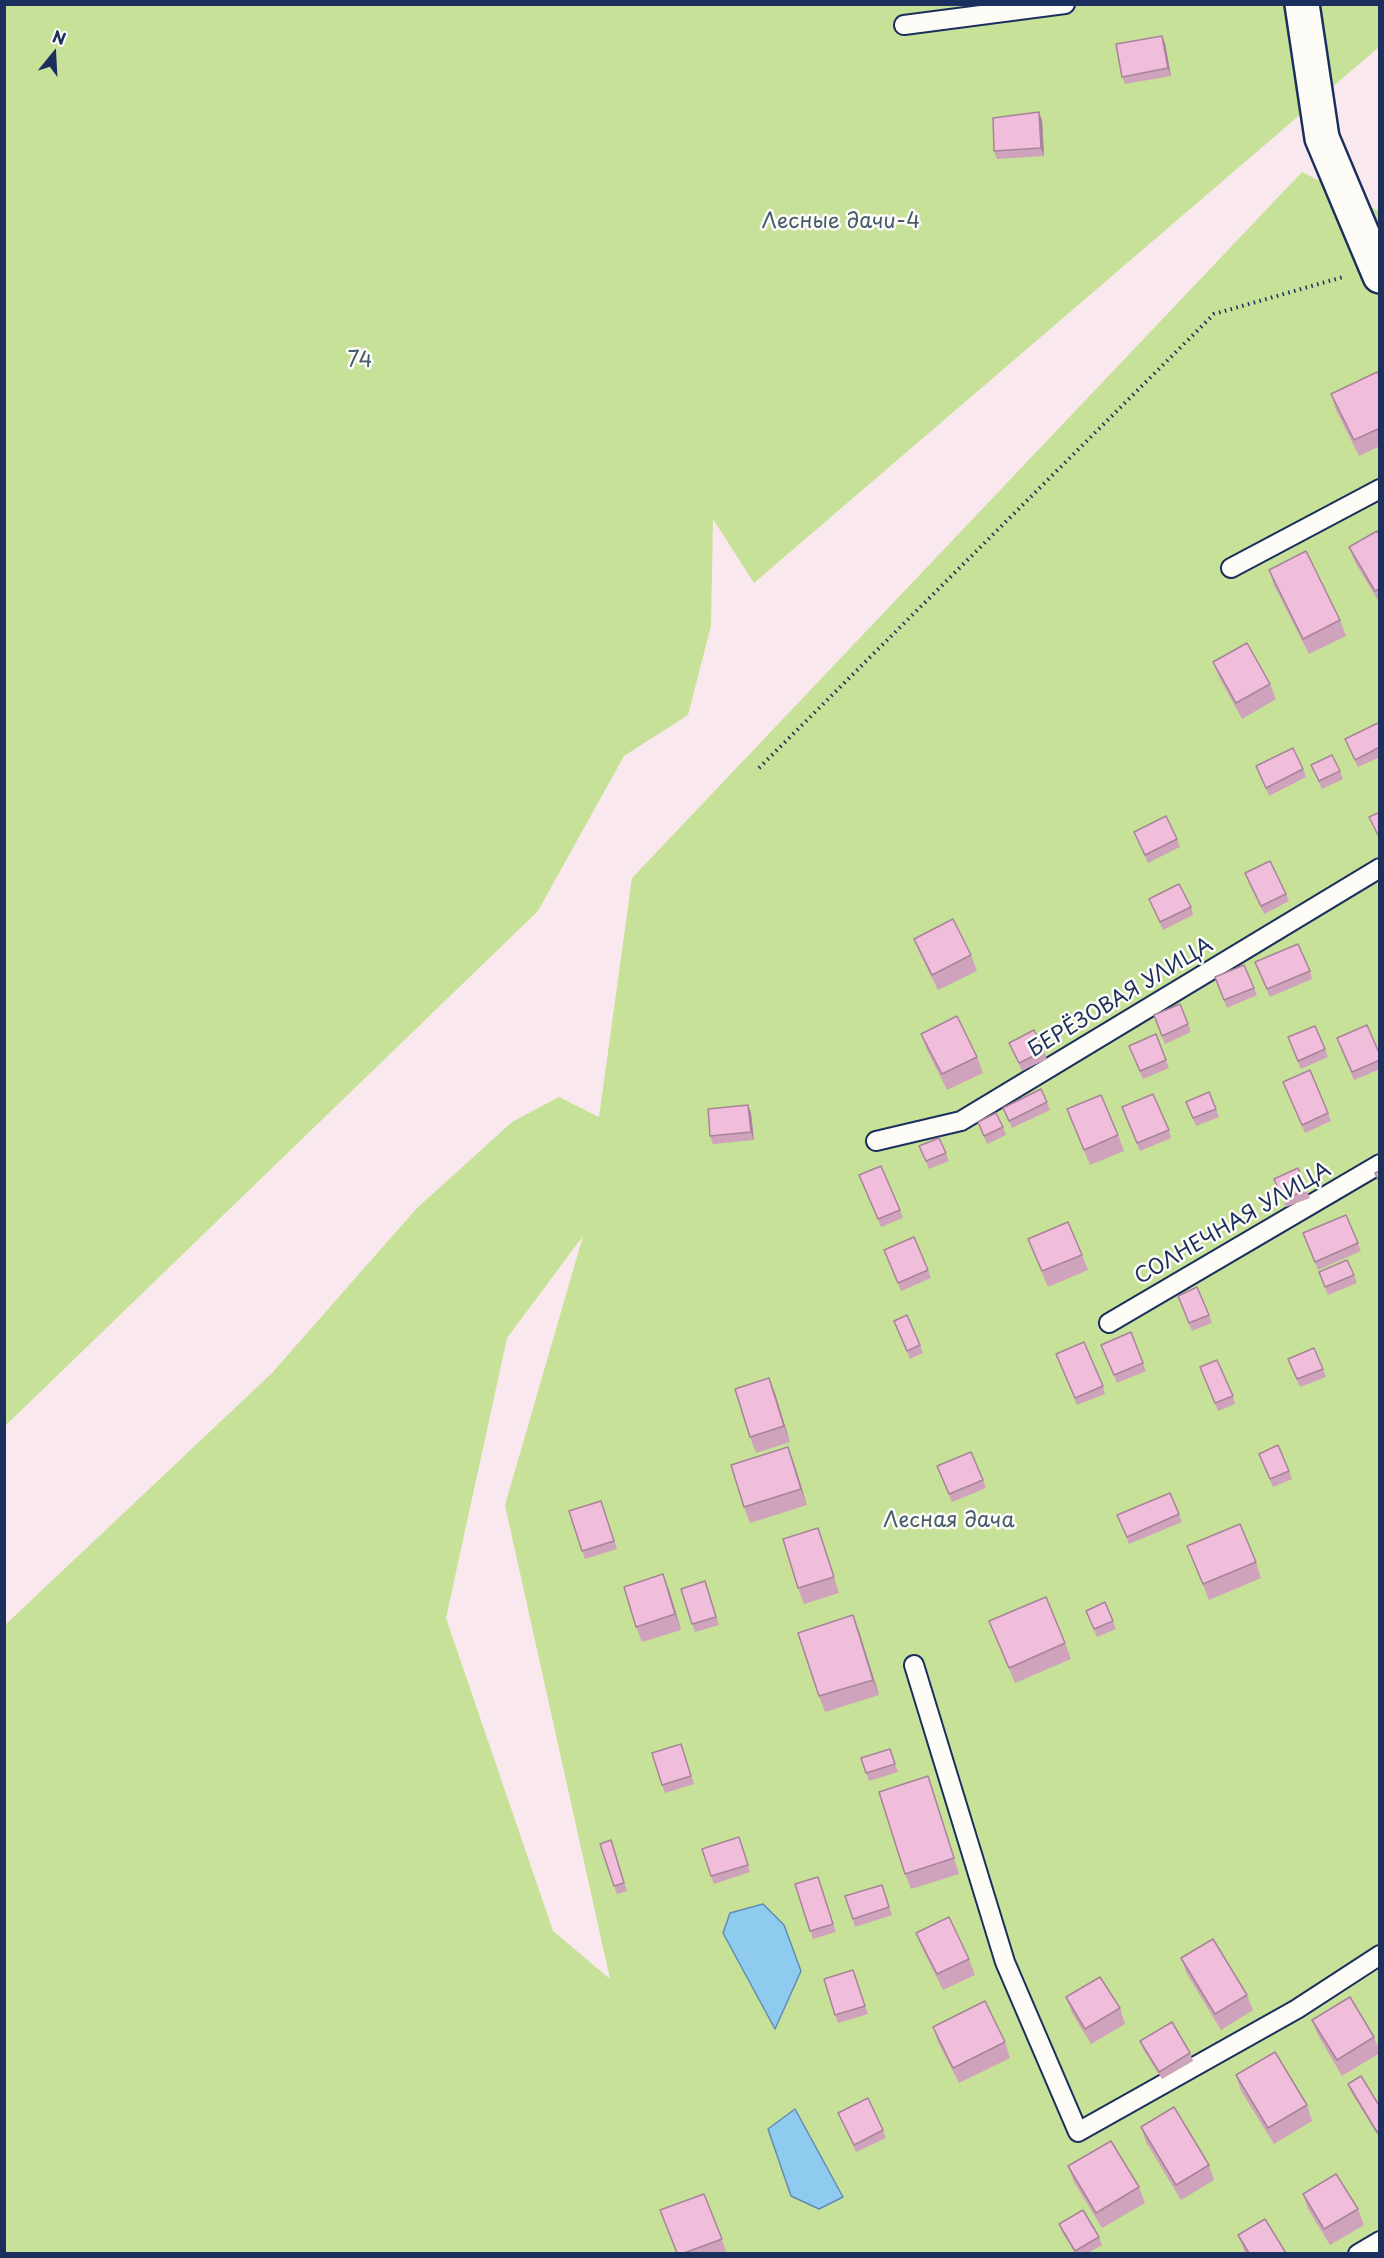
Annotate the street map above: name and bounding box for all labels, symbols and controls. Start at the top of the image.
north arrow [24,24,84,84]
text: N [50,24,69,50]
park label: Лесные дачи-4 [762,209,920,235]
park label: 74 [348,348,372,374]
street label: БЕРЁЗОВАЯ УЛИЦА [1024,933,1218,1063]
street label: СОЛНЕЧНАЯ УЛИЦА [1131,1158,1335,1290]
park label: Лесная дача [883,1508,1015,1534]

